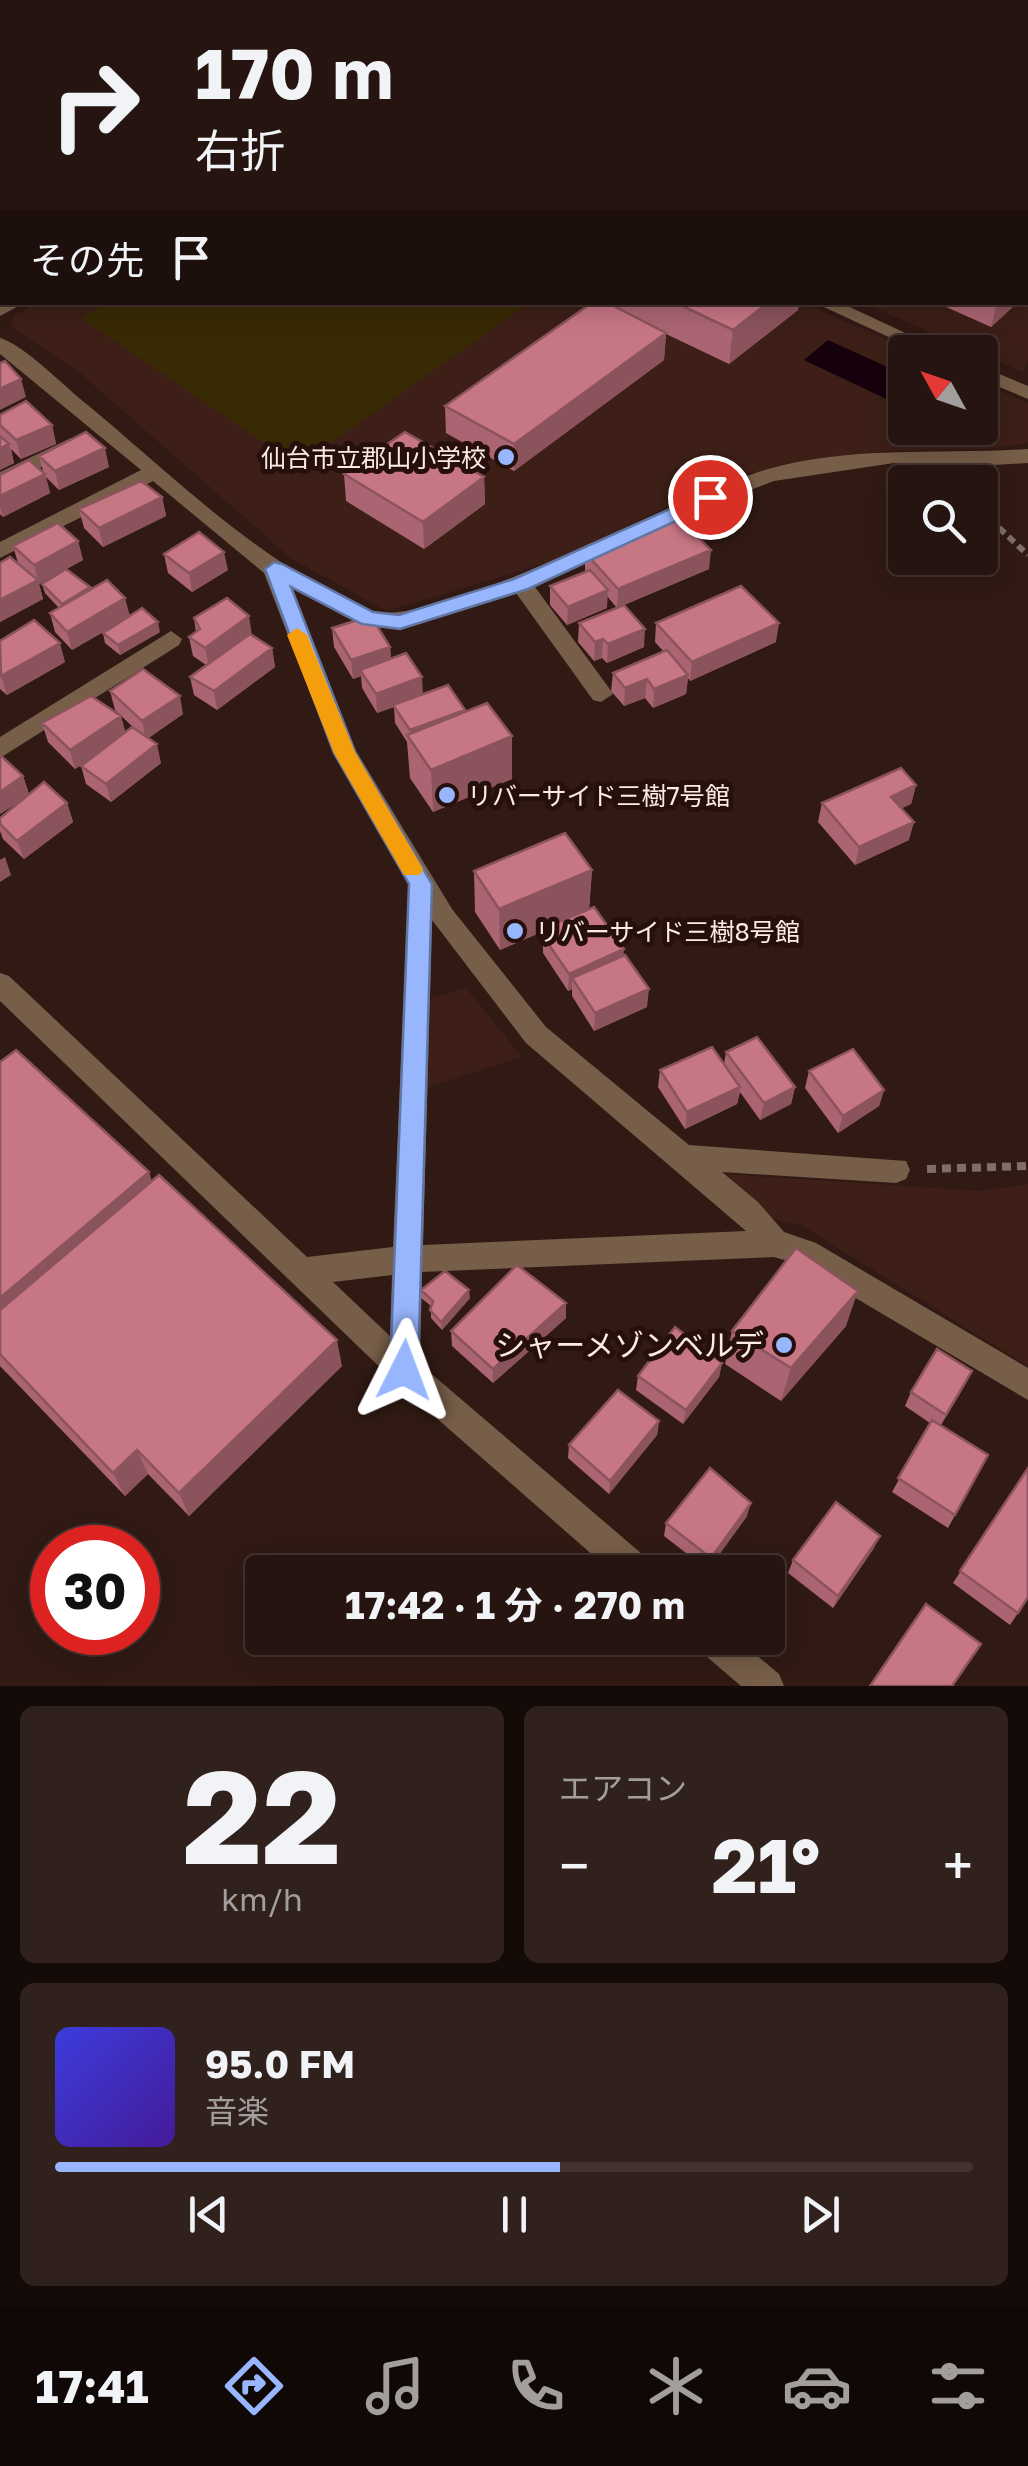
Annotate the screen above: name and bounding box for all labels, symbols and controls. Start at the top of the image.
text: 170 m [195,30,393,114]
icon: right [30,40,160,170]
text: 右折 [195,123,285,177]
icon: arrive [164,230,219,285]
text: その先 [30,237,144,282]
north arrow [888,335,998,445]
map controls [888,335,998,575]
place label: 仙台市立郡山小学校 [261,442,486,473]
marker: 仙台市立郡山小学校 [495,446,517,468]
pin [668,455,753,540]
button: search [888,465,998,575]
icon: arrive [683,470,738,525]
place label: リバーサイド三樹7号館 [467,780,730,811]
marker: リバーサイド三樹7号館 [436,784,458,806]
place label: リバーサイド三樹8号館 [535,916,800,947]
marker: リバーサイド三樹8号館 [504,920,526,942]
position arrow [352,1318,456,1422]
place label: シャーメゾンベルデ [495,1327,764,1363]
marker: シャーメゾンベルデ [773,1334,795,1356]
speed limit sign: 30 [30,1525,160,1655]
text: 17:42 · 1 分 · 270 m [345,1582,685,1627]
text: 22 [183,1737,341,1893]
text: エアコン [559,1769,687,1807]
text: 21° [712,1819,820,1910]
text: − [559,1832,589,1898]
text: + [943,1832,973,1898]
text: km/h [221,1880,303,1918]
text: 95.0 FM [205,2041,355,2086]
text: 音楽 [205,2092,269,2130]
icon: previous [181,2187,236,2242]
icon: pause [487,2187,542,2242]
icon: next [793,2187,848,2242]
icon: directions [219,2351,289,2421]
icon: music [360,2351,430,2421]
icon: phone [501,2351,571,2421]
icon: climate [641,2351,711,2421]
icon: car [782,2351,852,2421]
icon: filters [923,2351,993,2421]
text: 17:41 [35,2359,149,2413]

